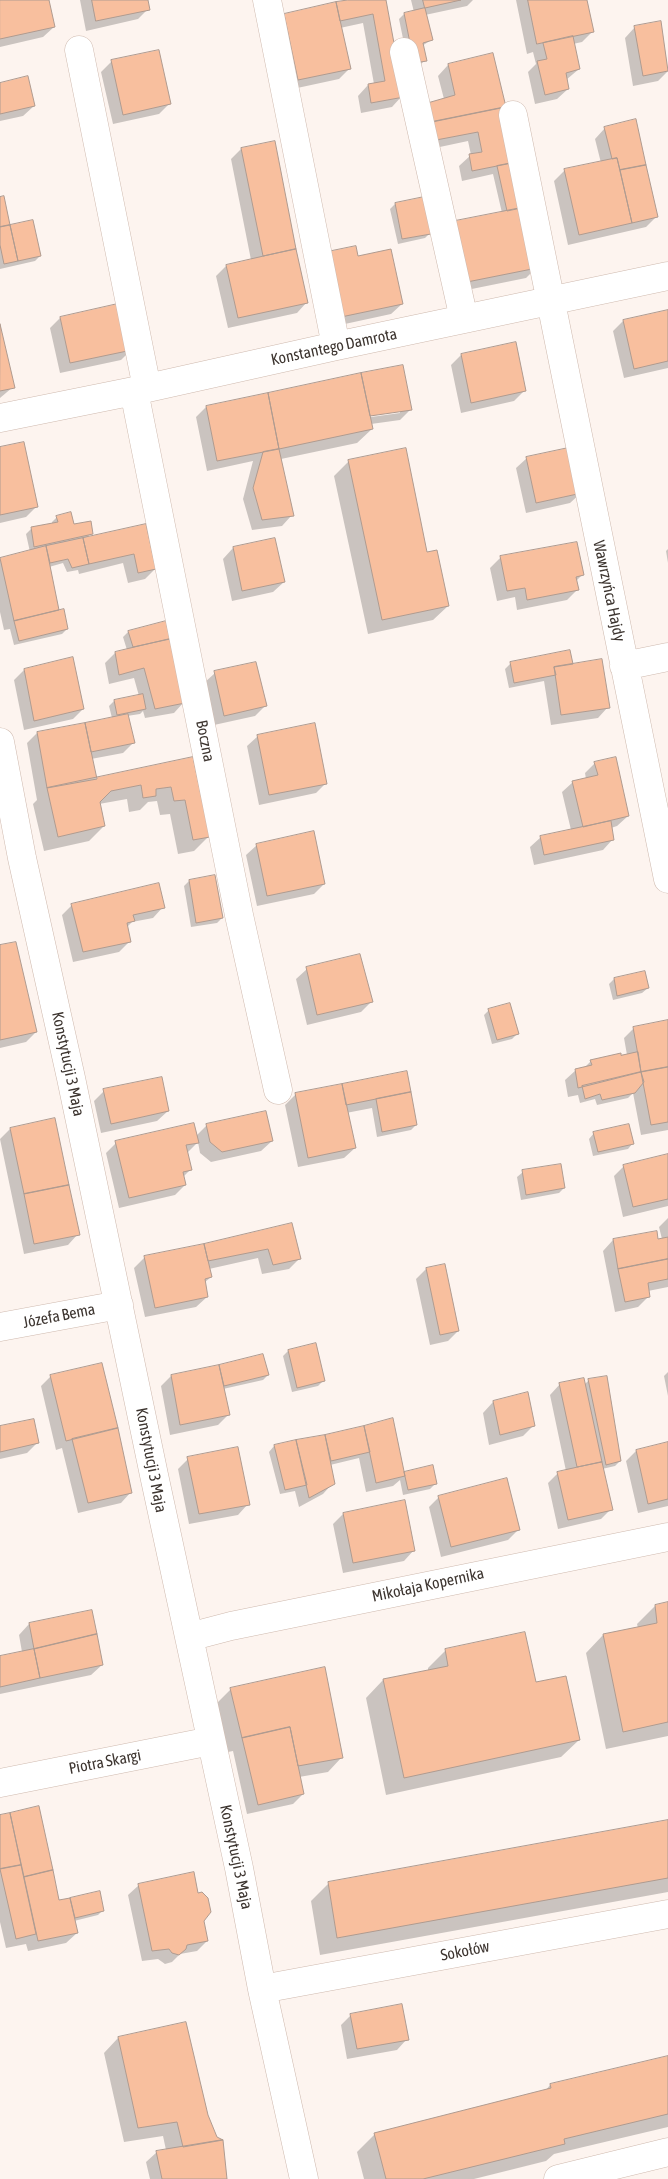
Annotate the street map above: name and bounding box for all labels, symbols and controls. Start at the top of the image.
street label: Konstantego Damrota [269,324,399,370]
street label: Wawrzyńca Hajdy [589,539,629,643]
street label: Boczna [192,719,218,763]
street label: Konstytucji 3 Maja [48,1010,88,1118]
street label: Józefa Bema [21,1300,97,1332]
street label: Konstytucji 3 Maja [131,1406,171,1514]
street label: Mikołaja Kopernika [370,1564,486,1606]
street label: Piotra Skargi [67,1746,143,1778]
street label: Konstytucji 3 Maja [216,1803,256,1911]
street label: Sokołów [439,1937,491,1965]

